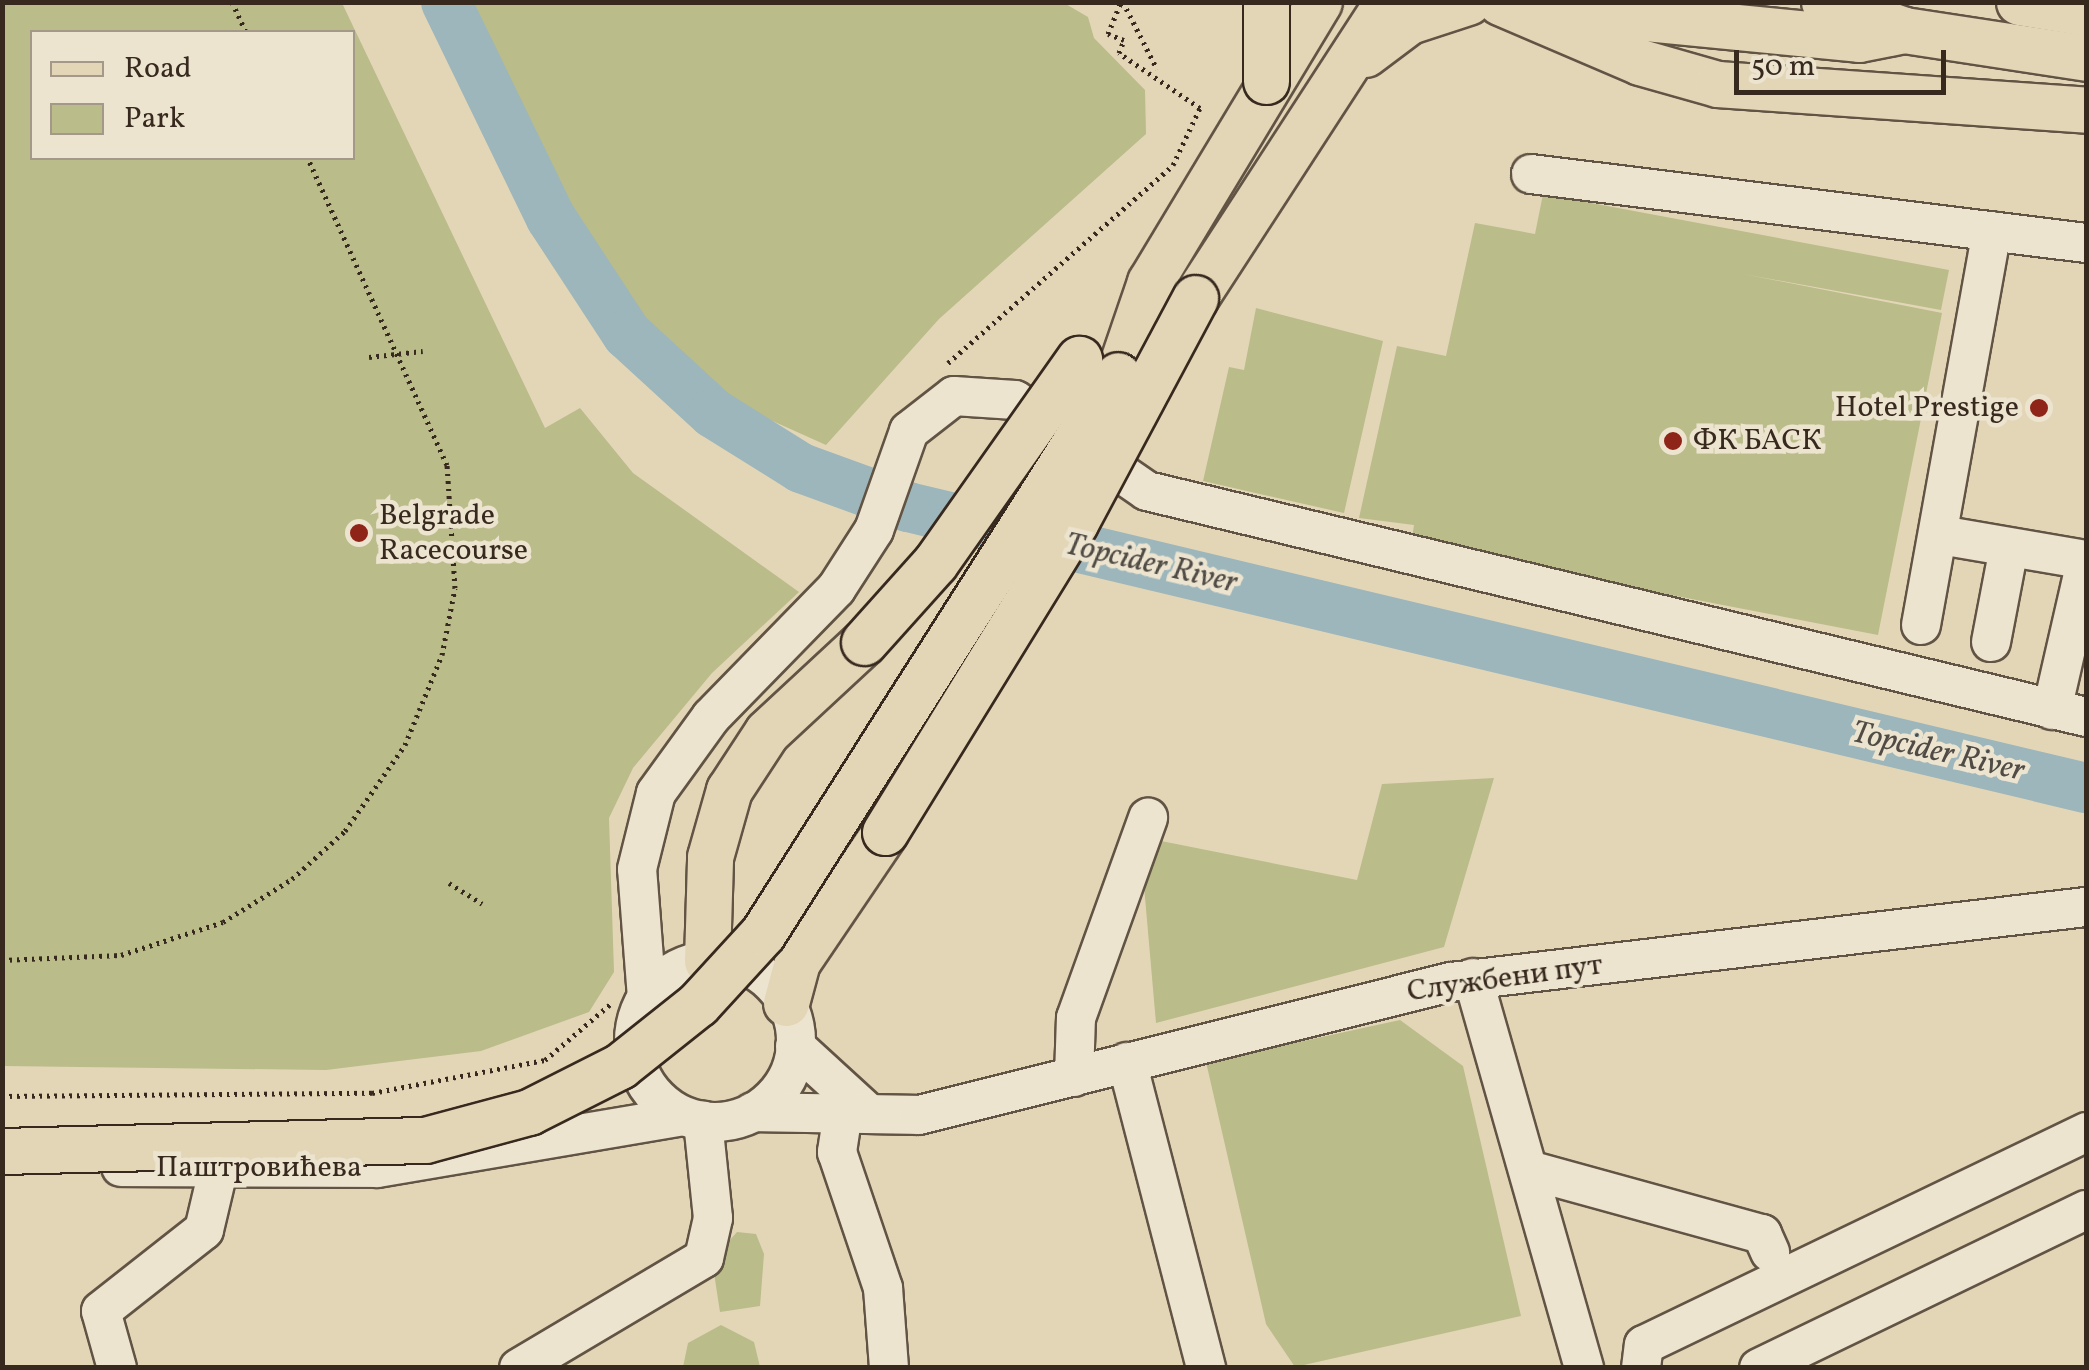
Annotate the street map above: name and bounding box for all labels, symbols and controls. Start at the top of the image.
legend [30,30,355,160]
scale bar [1739,30,1952,92]
text: 50 m [1751,46,1815,88]
text: Road [124,48,192,90]
text: Park [124,98,185,140]
place label: Hotel Prestige [1835,390,2019,426]
marker: Hotel Prestige [2028,397,2050,419]
place label: ФК БАСК [1693,423,1822,459]
marker: ФК БАСК [1662,430,1684,452]
place label: Belgrade Racecourse [379,498,528,568]
marker: Belgrade Racecourse [348,522,370,544]
water label: Topcider River [1061,526,1241,604]
water label: Topcider River [1848,714,2028,792]
street label: Службени пут [1405,947,1605,1011]
street label: Паштровићева [156,1150,362,1186]

